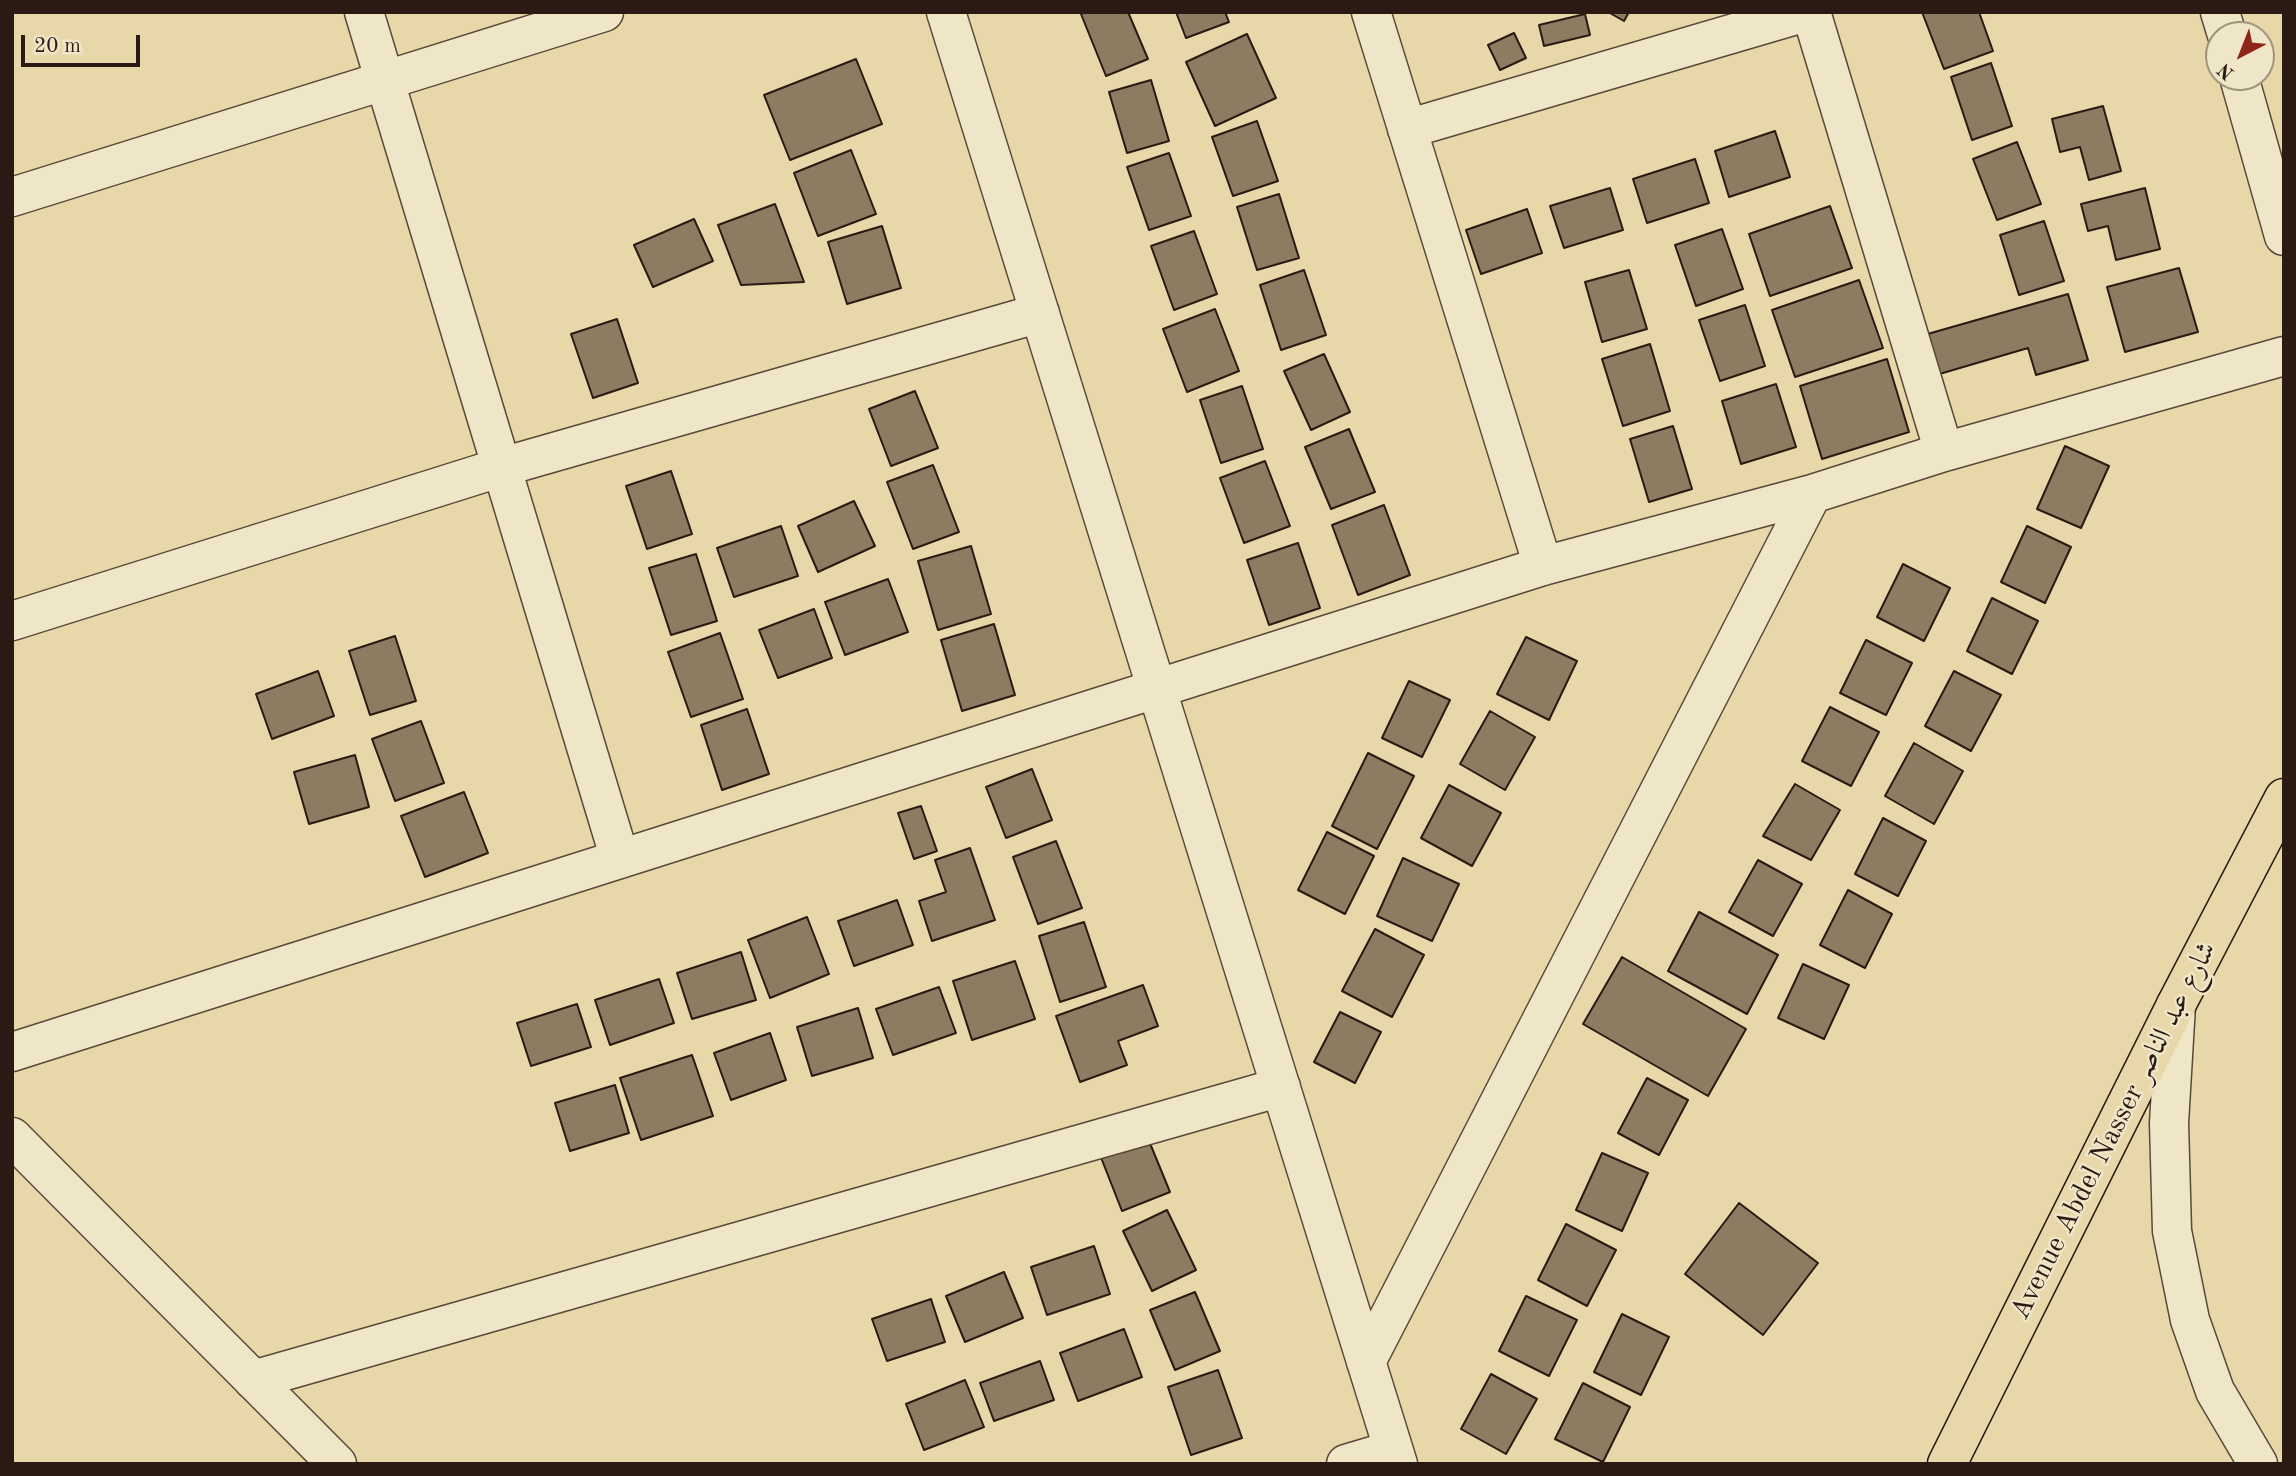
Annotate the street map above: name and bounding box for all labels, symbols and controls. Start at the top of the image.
scale bar [24,21,144,65]
north arrow [2205,21,2275,91]
text: 20 m [34,36,81,57]
text: N [2215,59,2239,82]
street label: Avenue Abdel Nasser شارع عبد الناصر [2004,936,2224,1326]

